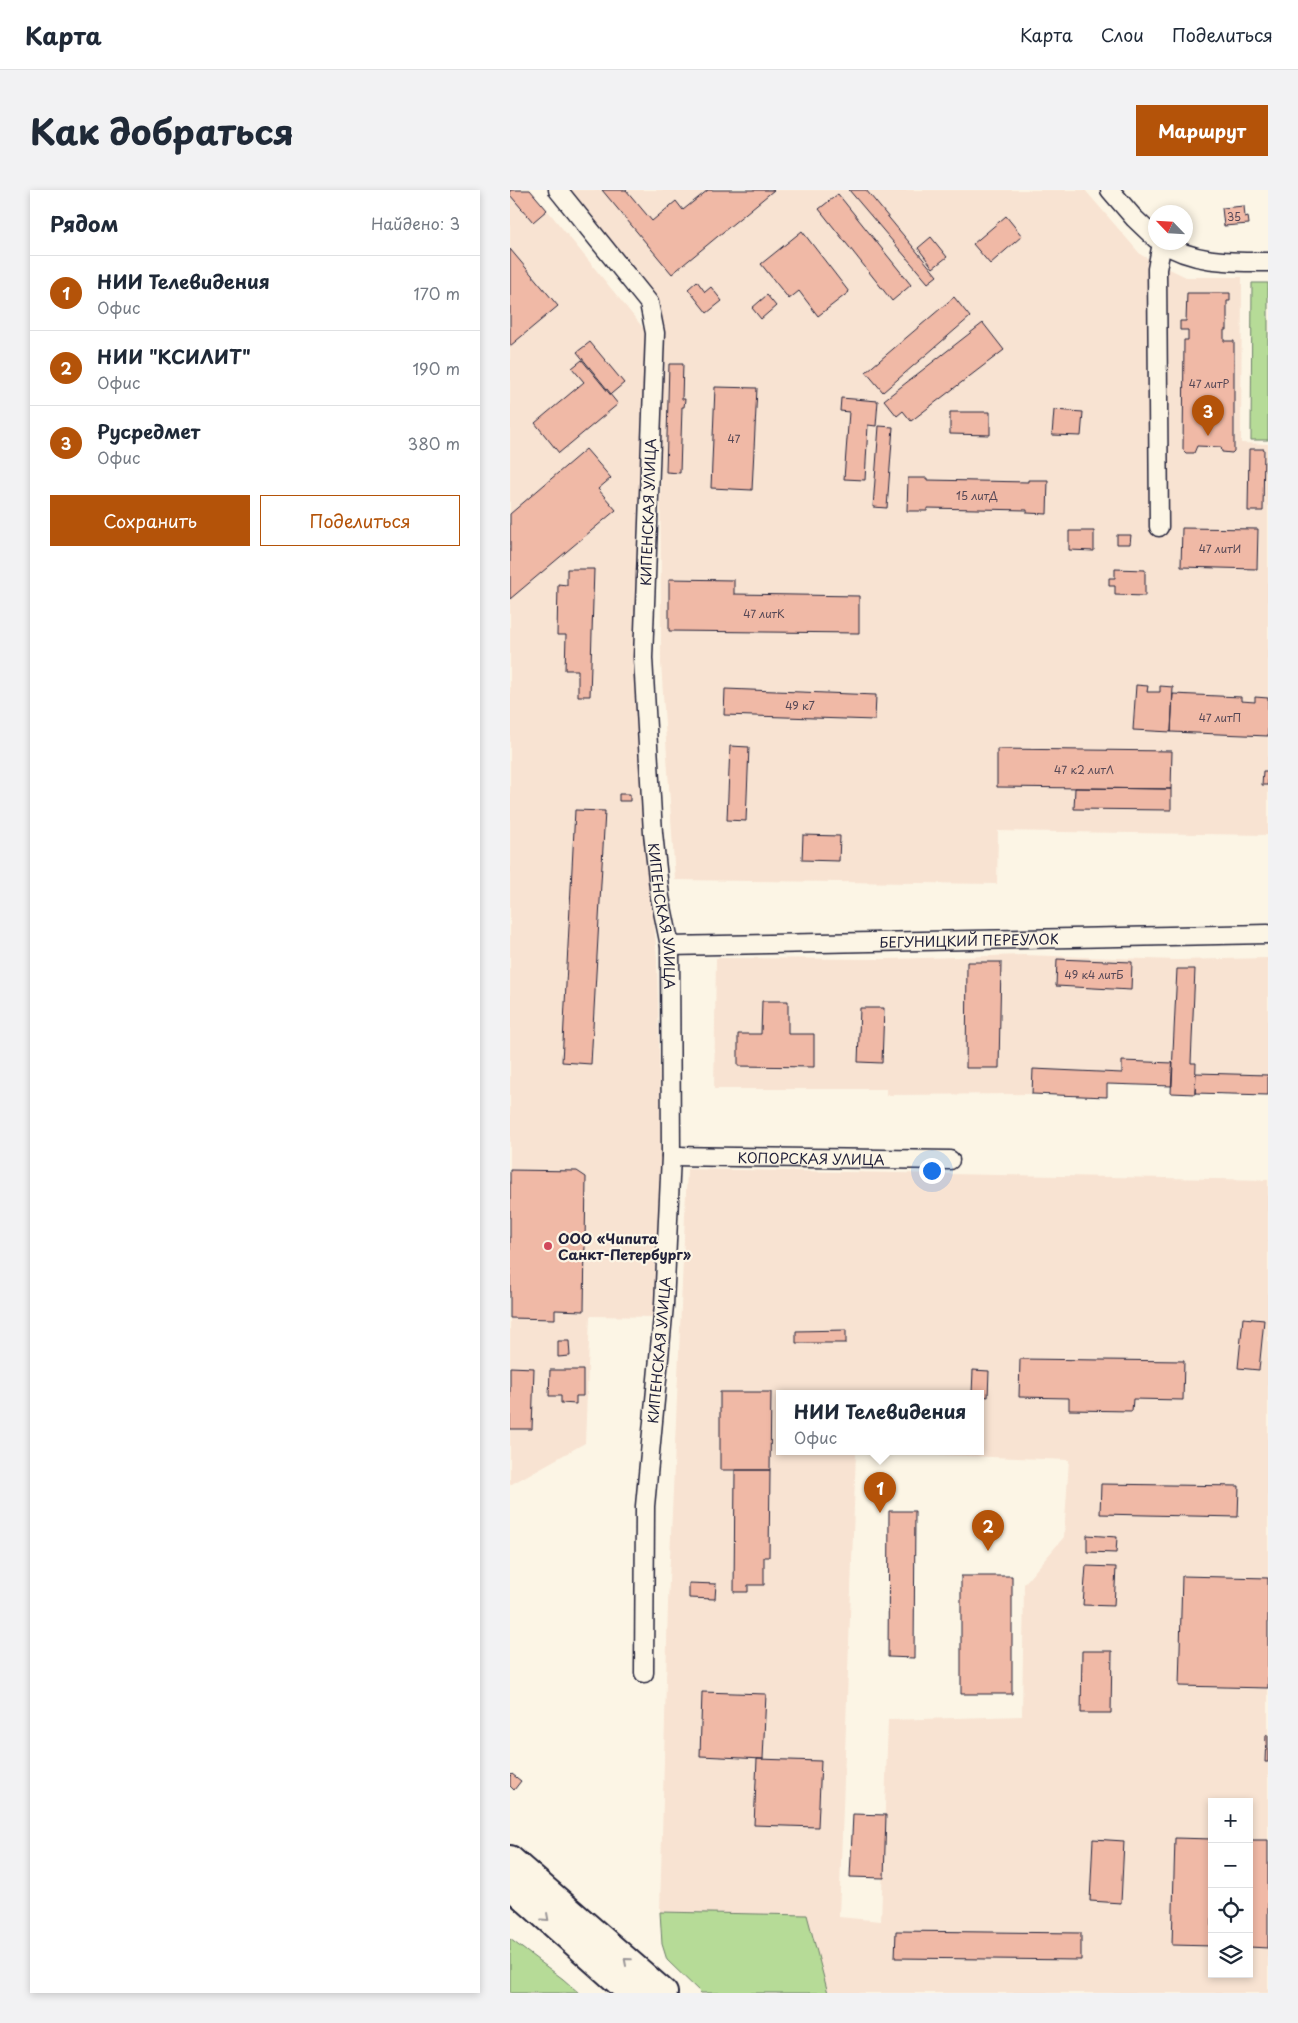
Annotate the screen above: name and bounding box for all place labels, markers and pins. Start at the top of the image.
pin: 3 [1192,395,1224,436]
place label: ООО «Чипита Санкт-Петербург» [558,1228,692,1265]
marker: ООО «Чипита Санкт-Петербург» [542,1240,554,1252]
pin: 1 [864,1472,896,1513]
pin: 2 [972,1510,1004,1551]

